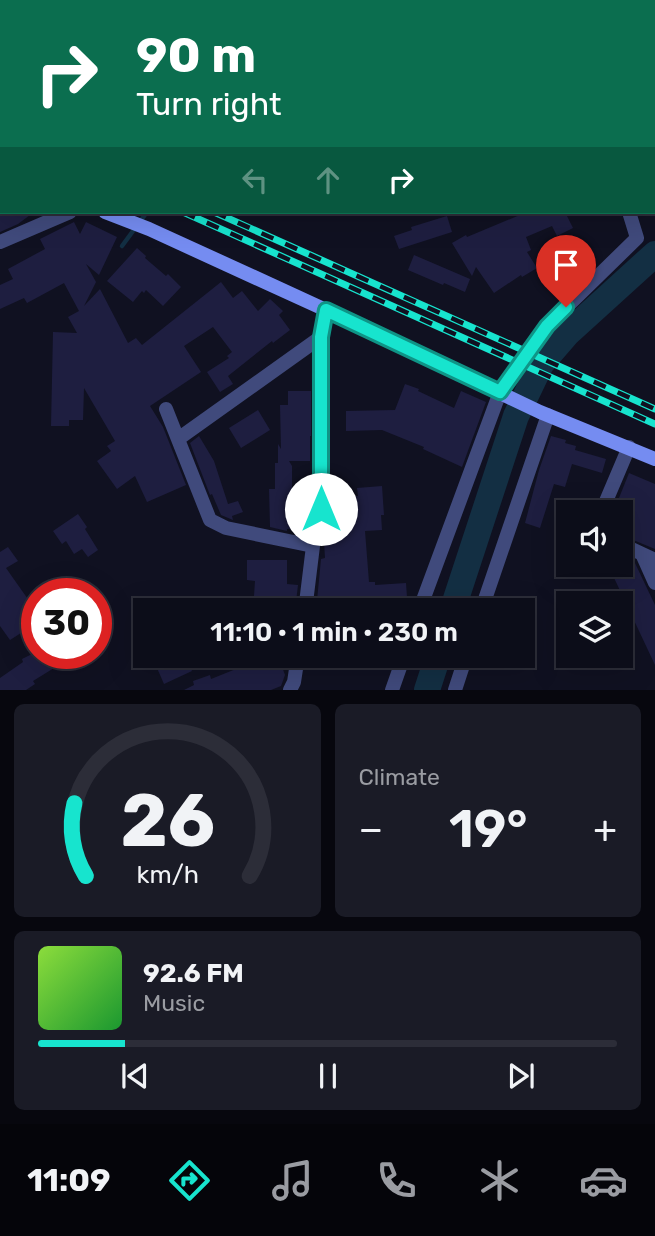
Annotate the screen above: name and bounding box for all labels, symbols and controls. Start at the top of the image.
text: 90 m [136,26,256,84]
icon: right [21,28,112,119]
text: Turn right [136,85,281,123]
icon: left [236,161,274,199]
icon: ahead [309,161,347,199]
icon: right [382,161,420,199]
pin [536,235,596,307]
icon: arrive [547,246,585,284]
position arrow [284,472,358,546]
map controls [556,500,633,668]
button: sound [556,500,633,577]
speed limit sign: 30 [21,578,112,669]
button: layers [556,591,633,668]
text: 11:10 · 1 min · 230 m [210,617,458,648]
text: Climate [359,763,440,791]
text: 26 [120,779,215,865]
text: 19° [449,798,528,860]
text: − [359,806,383,852]
text: + [593,806,617,852]
text: km/h [136,860,198,889]
text: 92.6 FM [143,958,244,989]
text: Music [143,989,205,1017]
icon: previous [116,1057,154,1095]
icon: pause [309,1057,347,1095]
icon: next [502,1057,540,1095]
icon: directions [165,1156,214,1205]
icon: music [268,1156,317,1205]
icon: phone [372,1156,421,1205]
icon: climate [475,1156,524,1205]
icon: car [579,1156,628,1205]
text: 11:09 [27,1161,111,1199]

